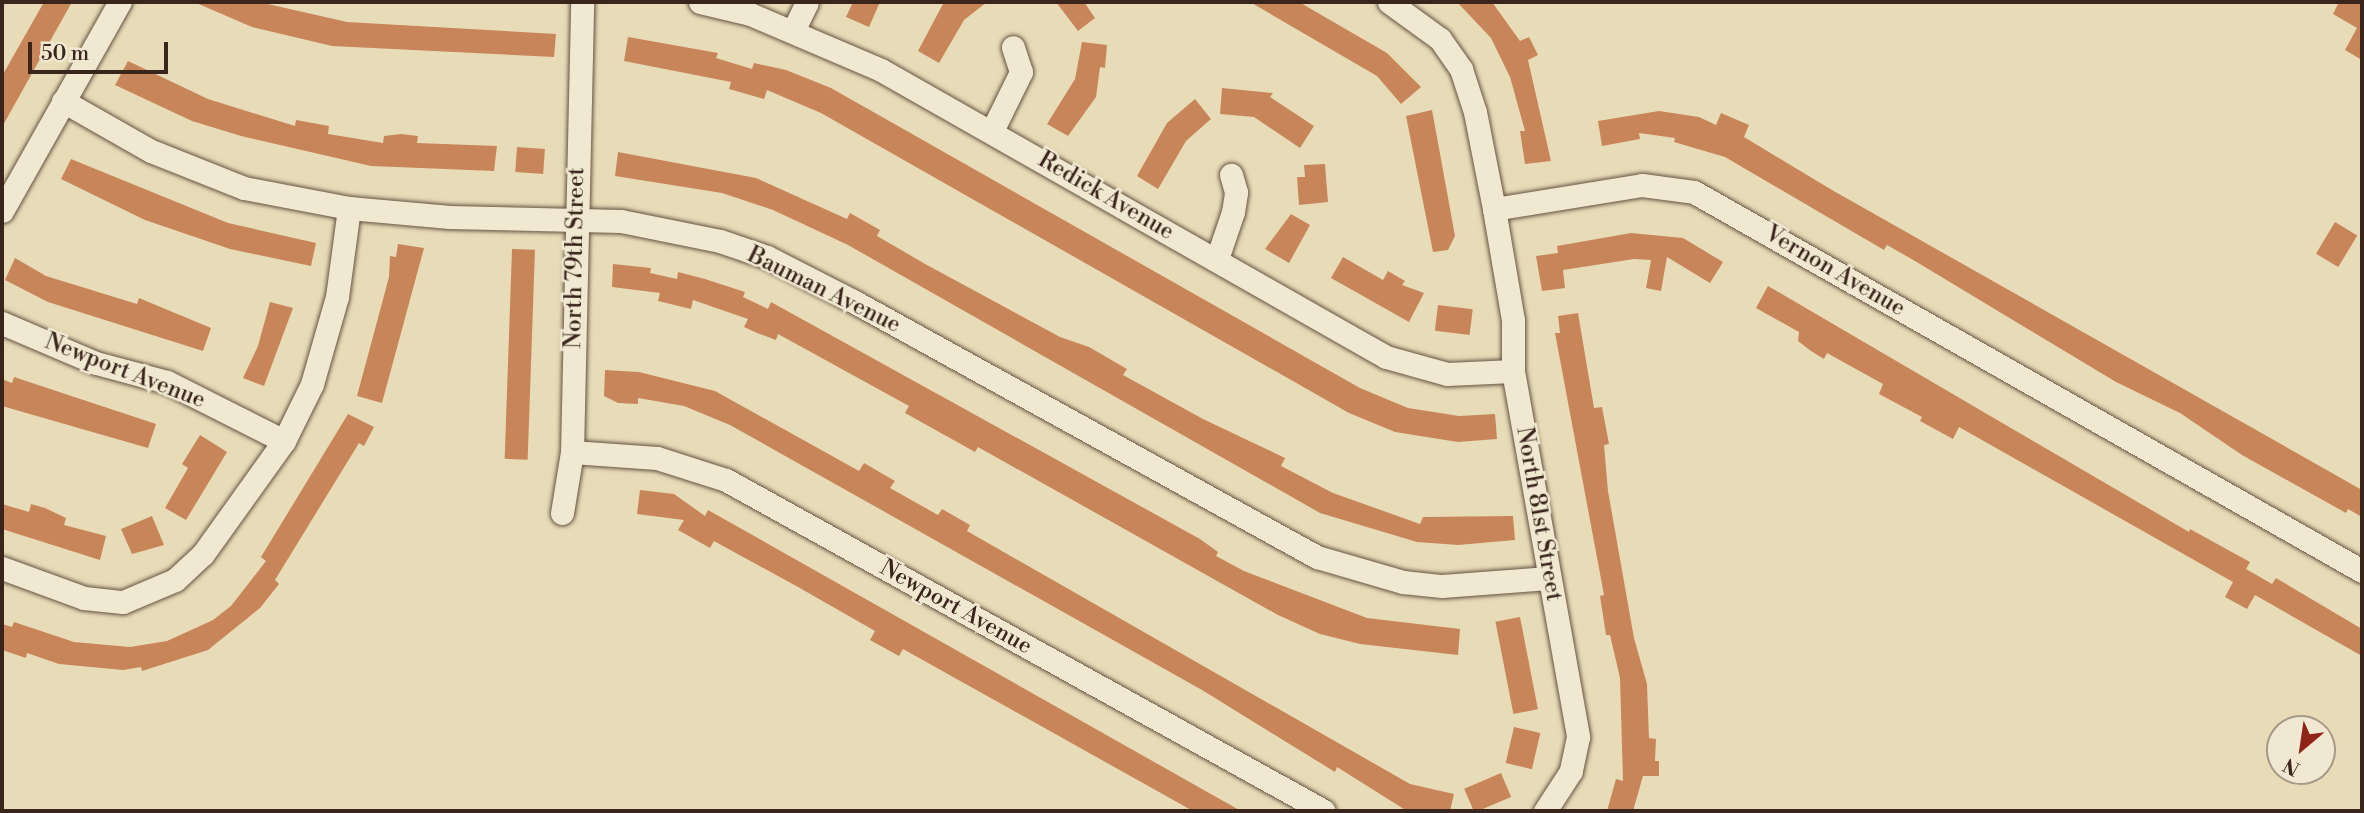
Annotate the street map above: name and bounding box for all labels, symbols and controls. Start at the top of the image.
scale bar [32,28,172,72]
text: 50 m [41,41,89,67]
street label: Redick Avenue [1033,146,1179,246]
street label: North 79th Street [560,167,590,349]
street label: Vernon Avenue [1760,220,1910,322]
street label: Bauman Avenue [743,241,905,339]
street label: Newport Avenue [41,328,209,414]
street label: North 81st Street [1510,425,1568,603]
street label: Newport Avenue [875,554,1037,660]
north arrow [2266,715,2336,785]
text: N [2279,752,2304,781]

